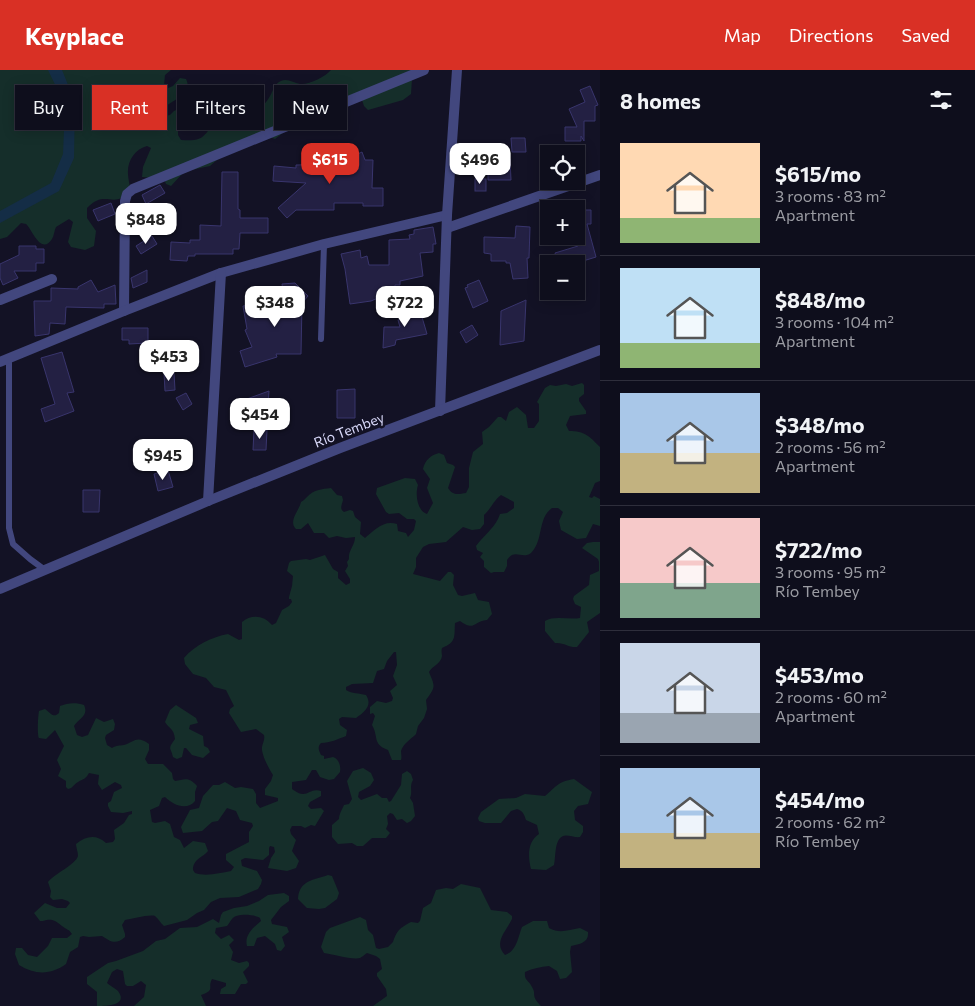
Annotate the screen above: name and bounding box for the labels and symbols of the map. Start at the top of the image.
pin: $615 [300,142,360,185]
pin: $496 [450,142,510,185]
pin: $848 [116,202,176,245]
pin: $348 [245,286,305,328]
pin: $722 [375,286,435,328]
pin: $453 [139,340,199,382]
pin: $454 [230,398,290,440]
street label: Río Tembey [311,408,387,451]
pin: $945 [133,438,193,481]

